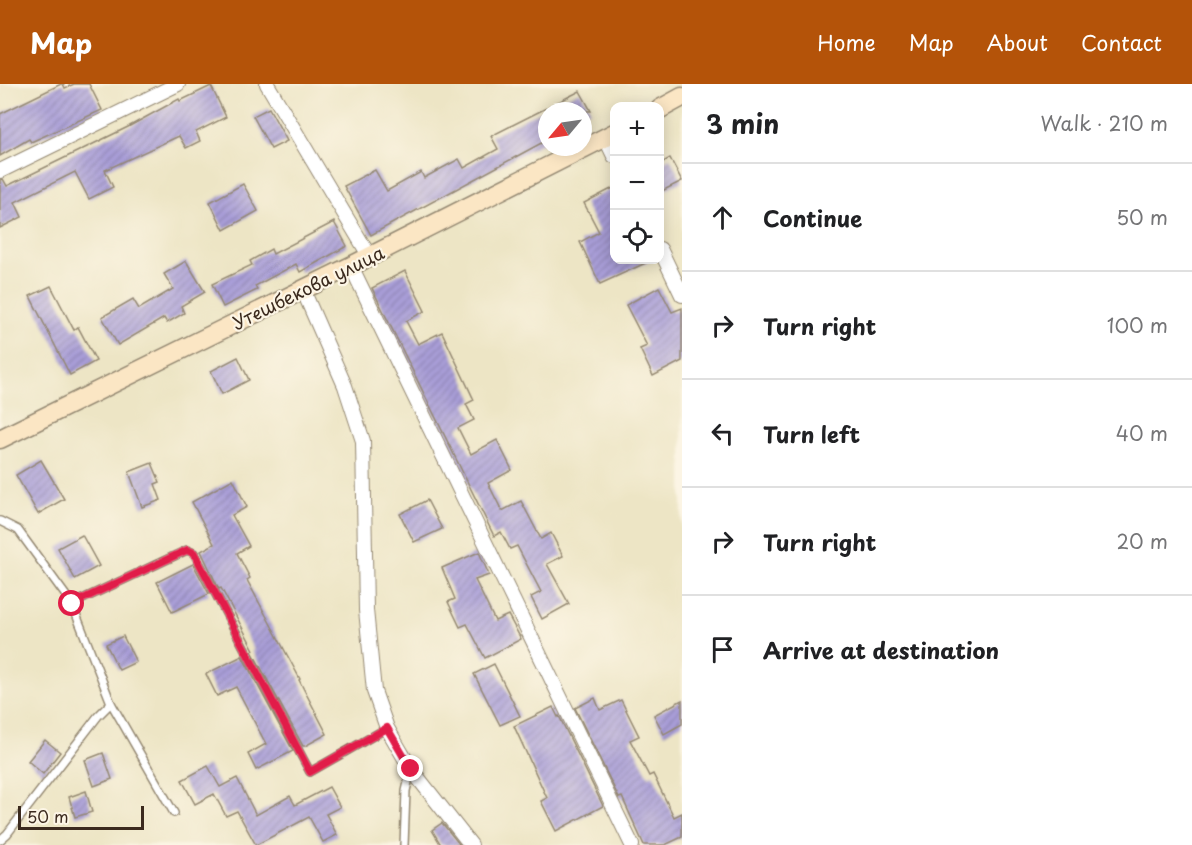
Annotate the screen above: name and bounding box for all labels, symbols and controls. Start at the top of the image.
text: Map [30,21,92,64]
text: Home [817,26,876,58]
text: Map [909,26,954,58]
text: About [987,26,1048,58]
text: Contact [1081,26,1162,58]
north arrow [538,102,592,156]
map controls [610,102,664,264]
button: + [610,102,664,156]
text: 3 min [706,104,779,143]
text: Walk · 210 m [1041,108,1168,138]
button: − [610,156,664,210]
icon: ahead [706,201,739,234]
text: Continue [763,201,862,234]
text: 50 m [1116,202,1168,232]
button: locate [610,210,664,264]
street label: Утешбекова улица [227,238,389,336]
icon: right [706,309,739,342]
text: Turn right [763,309,876,342]
text: 100 m [1107,310,1168,340]
icon: left [706,417,739,450]
text: Turn left [763,417,860,450]
text: 40 m [1116,418,1168,448]
icon: right [706,525,739,558]
text: Turn right [763,525,876,558]
text: 20 m [1116,526,1168,556]
route start [58,590,84,616]
icon: arrive [706,633,739,666]
text: Arrive at destination [763,633,999,666]
route end [397,755,423,781]
scale bar [18,803,144,830]
text: 50 m [27,804,68,828]

